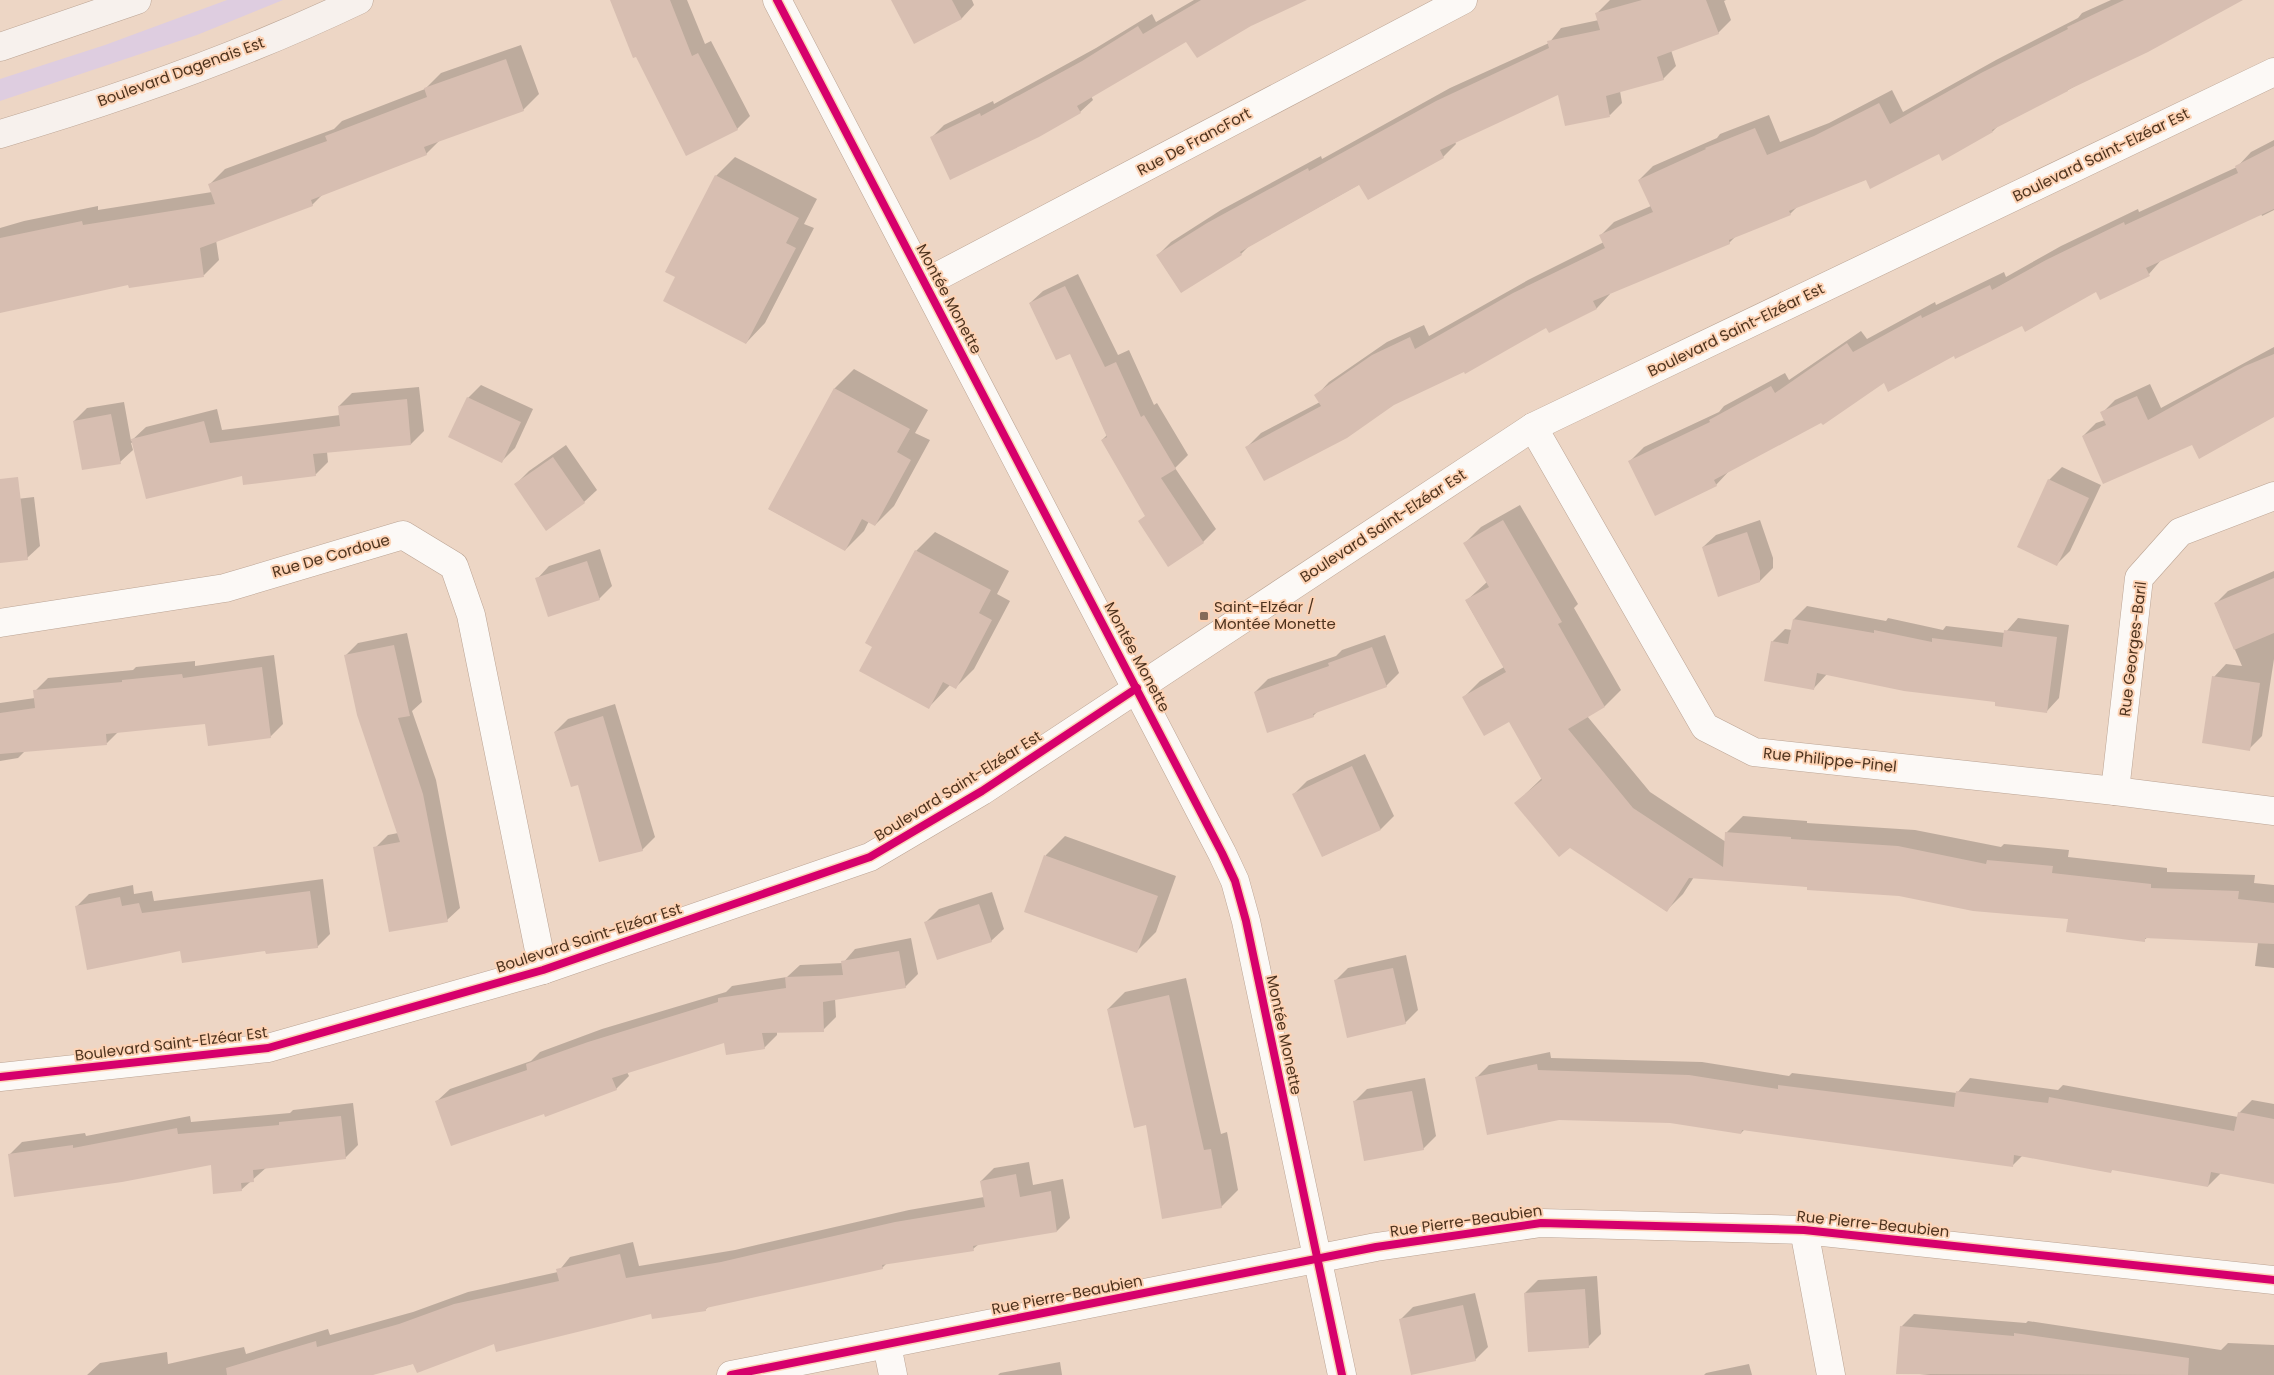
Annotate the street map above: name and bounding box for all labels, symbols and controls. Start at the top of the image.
street label: Boulevard Dagenais Est [94,32,267,112]
street label: Rue De FrancFort [1133,103,1254,180]
street label: Boulevard Saint-Elzéar Est [2009,103,2193,206]
street label: Montée Monette [912,240,987,357]
street label: Boulevard Saint-Elzéar Est [1644,278,1828,381]
street label: Boulevard Saint-Elzéar Est [1296,464,1470,587]
street label: Rue De Cordoue [270,529,392,582]
street label: Rue Georges-Baril [2114,580,2151,718]
place label: Saint-Elzéar / Montée Monette [1214,596,1336,634]
street label: Montée Monette [1100,598,1175,715]
marker: Saint-Elzéar / Montée Monette [1198,610,1210,622]
street label: Boulevard Saint-Elzéar Est [870,725,1046,846]
street label: Rue Philippe-Pinel [1762,742,1898,777]
street label: Boulevard Saint-Elzéar Est [493,898,684,977]
street label: Montée Monette [1262,973,1307,1097]
street label: Boulevard Saint-Elzéar Est [73,1021,268,1066]
street label: Rue Pierre-Beaubien [1389,1199,1543,1242]
street label: Rue Pierre-Beaubien [1796,1205,1950,1242]
street label: Rue Pierre-Beaubien [990,1270,1144,1319]

